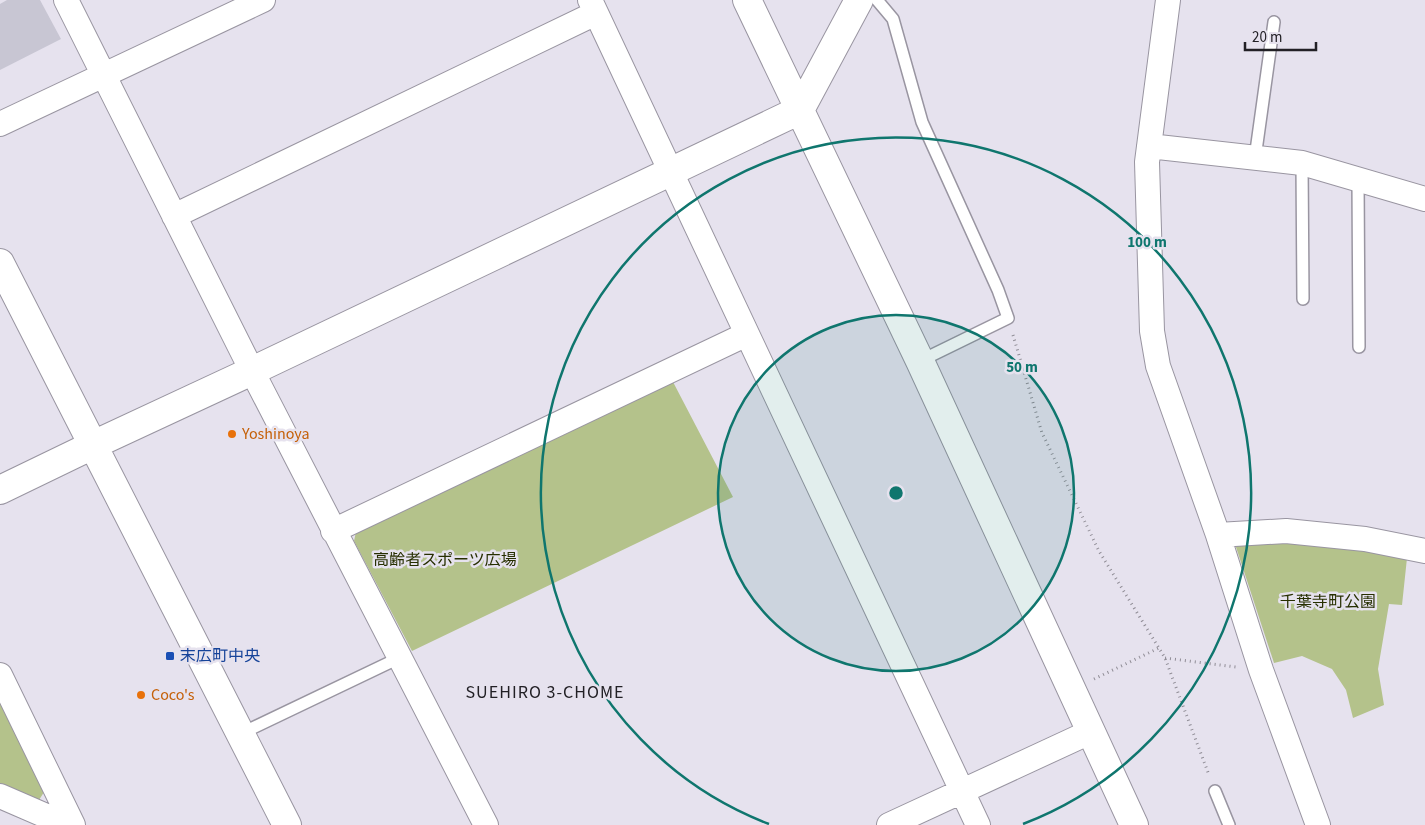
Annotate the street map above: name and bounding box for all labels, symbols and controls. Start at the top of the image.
scale bar [1245,20,1316,52]
text: 20 m [1252,27,1282,48]
text: 100 m [1127,232,1167,253]
text: 50 m [1006,357,1038,378]
place label: Yoshinoya [241,423,310,445]
marker: Yoshinoya [226,428,238,440]
centre of rings [887,484,905,502]
park label: 高齢者スポーツ広場 [373,549,517,571]
park label: 千葉寺町公園 [1280,591,1376,613]
place label: 末広町中央 [180,645,260,667]
marker: 末広町中央 [164,650,176,662]
district label: SUEHIRO 3-CHOME [465,680,625,705]
place label: Coco's [151,684,195,706]
marker: Coco's [135,689,147,701]

